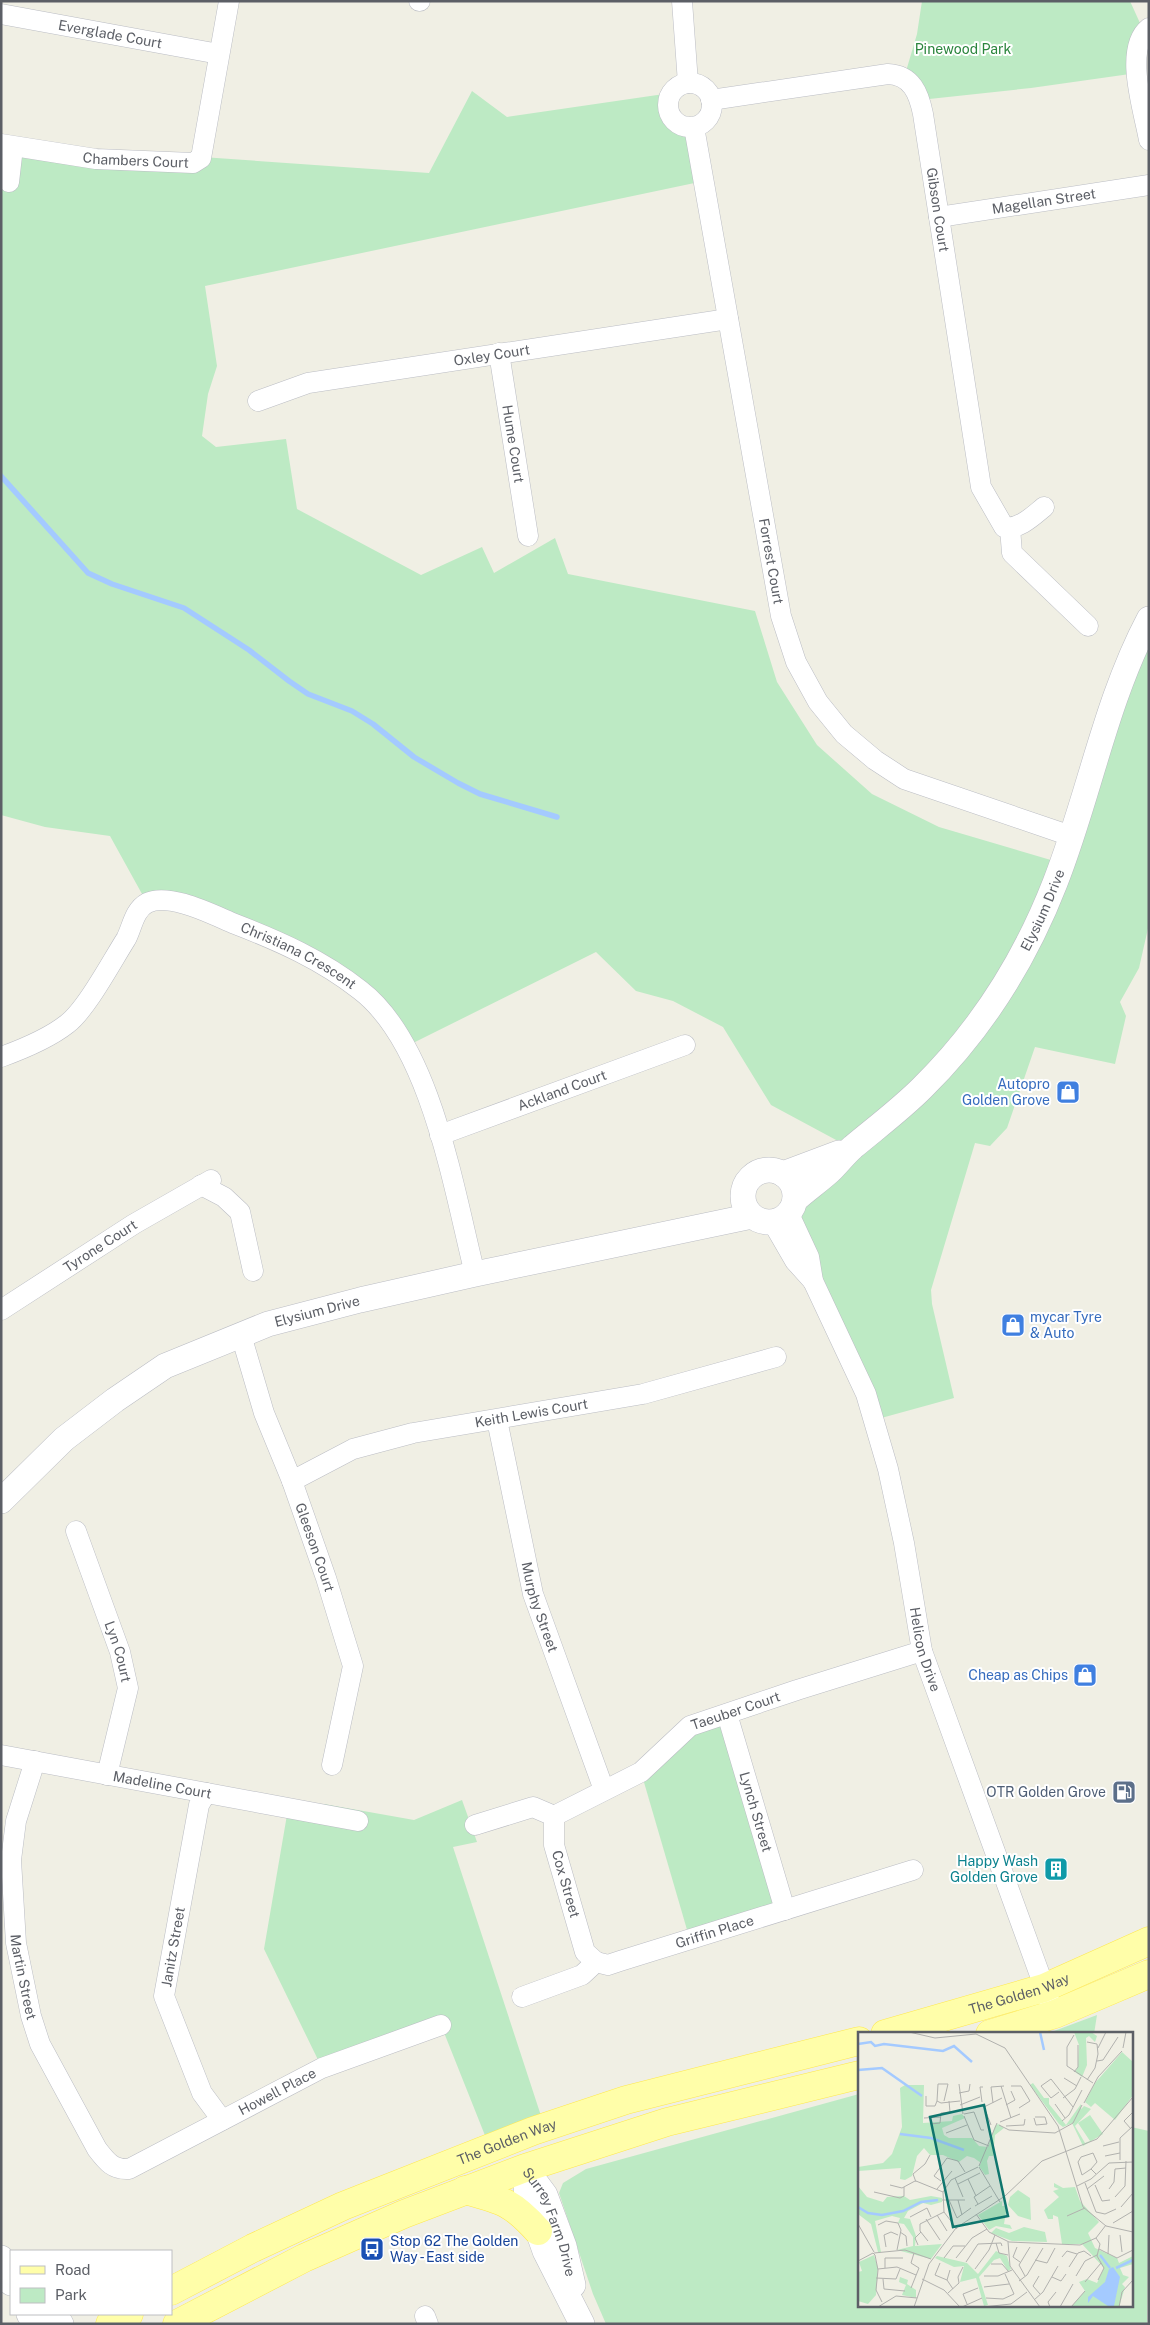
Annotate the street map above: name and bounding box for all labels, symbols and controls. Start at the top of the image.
street label: Everglade Court [57,17,163,51]
park label: Pinewood Park [915,41,1011,57]
street label: Chambers Court [82,149,189,171]
street label: Gibson Court [923,166,952,253]
street label: Magellan Street [991,185,1097,217]
street label: Oxley Court [452,341,531,369]
street label: Hume Court [499,404,527,484]
street label: Forrest Court [756,517,787,605]
street label: Elysium Drive [1017,867,1068,954]
street label: Christiana Crescent [238,919,359,992]
street label: Ackland Court [515,1067,609,1114]
place label: Autopro Golden Grove [962,1076,1050,1108]
shop icon: Autopro Golden Grove [1055,1079,1081,1105]
street label: Tyrone Court [60,1216,140,1276]
street label: Elysium Drive [273,1292,362,1330]
place label: mycar Tyre & Auto [1030,1309,1102,1341]
shop icon: mycar Tyre & Auto [1000,1312,1026,1338]
street label: Keith Lewis Court [474,1395,589,1430]
street label: Gleeson Court [292,1501,338,1594]
street label: Murphy Street [519,1560,561,1654]
street label: Helicon Drive [907,1606,944,1694]
street label: Lyn Court [101,1619,134,1684]
shop icon: Cheap as Chips [1072,1662,1098,1688]
place label: Cheap as Chips [968,1667,1068,1683]
street label: Taeuber Court [689,1688,782,1733]
street label: Madeline Court [112,1768,213,1802]
street label: Lynch Street [736,1770,775,1854]
fuel station icon: OTR Golden Grove [1111,1779,1137,1805]
place label: OTR Golden Grove [986,1784,1106,1800]
street label: Cox Street [549,1849,583,1919]
place label: Happy Wash Golden Grove [950,1853,1038,1885]
building icon: Happy Wash Golden Grove [1043,1856,1069,1882]
street label: Janitz Street [158,1906,188,1988]
street label: Griffin Place [673,1912,756,1951]
street label: Martin Street [7,1934,40,2022]
street label: The Golden Way [967,1969,1072,2017]
inset map [858,2032,1132,2308]
street label: Howell Place [236,2065,319,2118]
street label: The Golden Way [455,2116,559,2168]
street label: Surrey Farm Drive [519,2164,579,2278]
place label: Stop 62 The Golden Way - East side [390,2233,518,2265]
bus stop icon: Stop 62 The Golden Way - East side [359,2236,385,2262]
legend [10,2250,172,2315]
text: Road [55,2261,91,2278]
text: Park [55,2286,87,2303]

